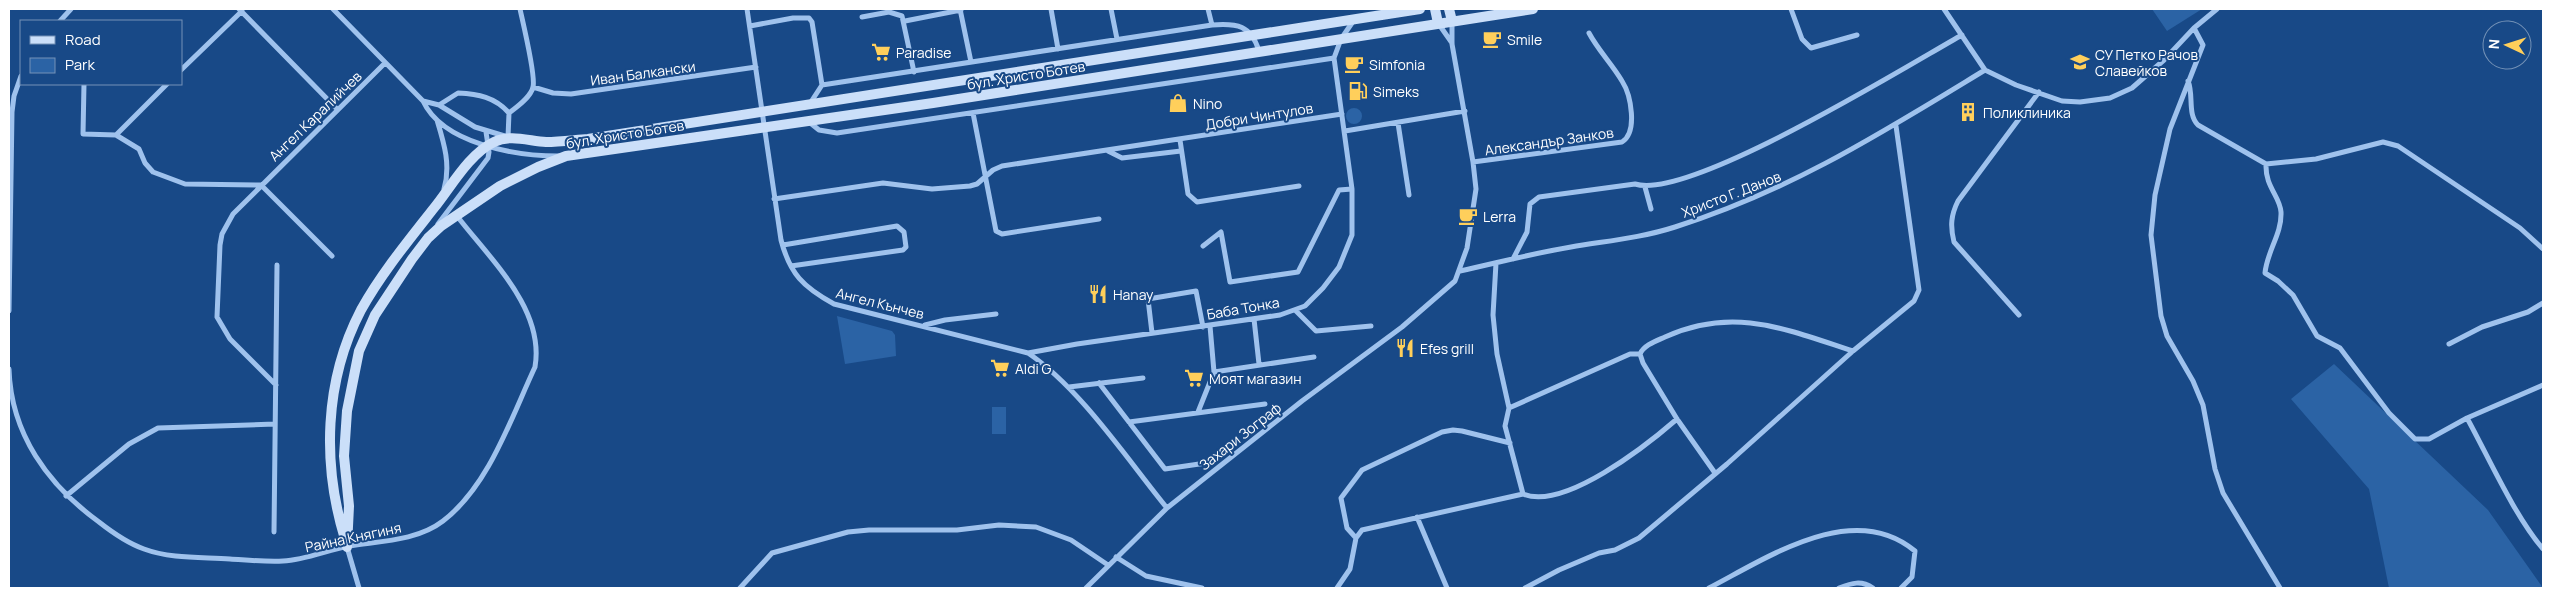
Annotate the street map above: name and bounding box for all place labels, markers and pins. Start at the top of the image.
cafe icon: Smile [1481,28,1503,50]
place label: Smile [1507,30,1542,49]
supermarket icon: Paradise [870,41,892,63]
place label: Paradise [896,43,952,62]
place label: СУ Петко Рачов Славейков [2095,45,2198,80]
school or university icon: СУ Петко Рачов Славейков [2069,51,2091,73]
cafe icon: Simfonia [1343,53,1365,75]
place label: Simfonia [1369,55,1425,74]
fuel station icon: Simeks [1347,80,1369,102]
place label: Simeks [1373,82,1419,101]
shop icon: Nino [1167,92,1189,114]
place label: Nino [1193,94,1222,113]
building icon: Поликлиника [1957,101,1979,123]
place label: Поликлиника [1983,103,2071,122]
cafe icon: Lerra [1457,205,1479,227]
place label: Lerra [1483,207,1516,226]
restaurant icon: Hanay [1087,283,1109,305]
place label: Hanay [1113,285,1154,304]
restaurant icon: Efes grill [1394,337,1416,359]
place label: Efes grill [1420,339,1474,358]
supermarket icon: Aldi G [989,357,1011,379]
place label: Aldi G [1015,359,1052,378]
supermarket icon: Моят магазин [1183,367,1205,389]
place label: Моят магазин [1209,369,1301,388]

